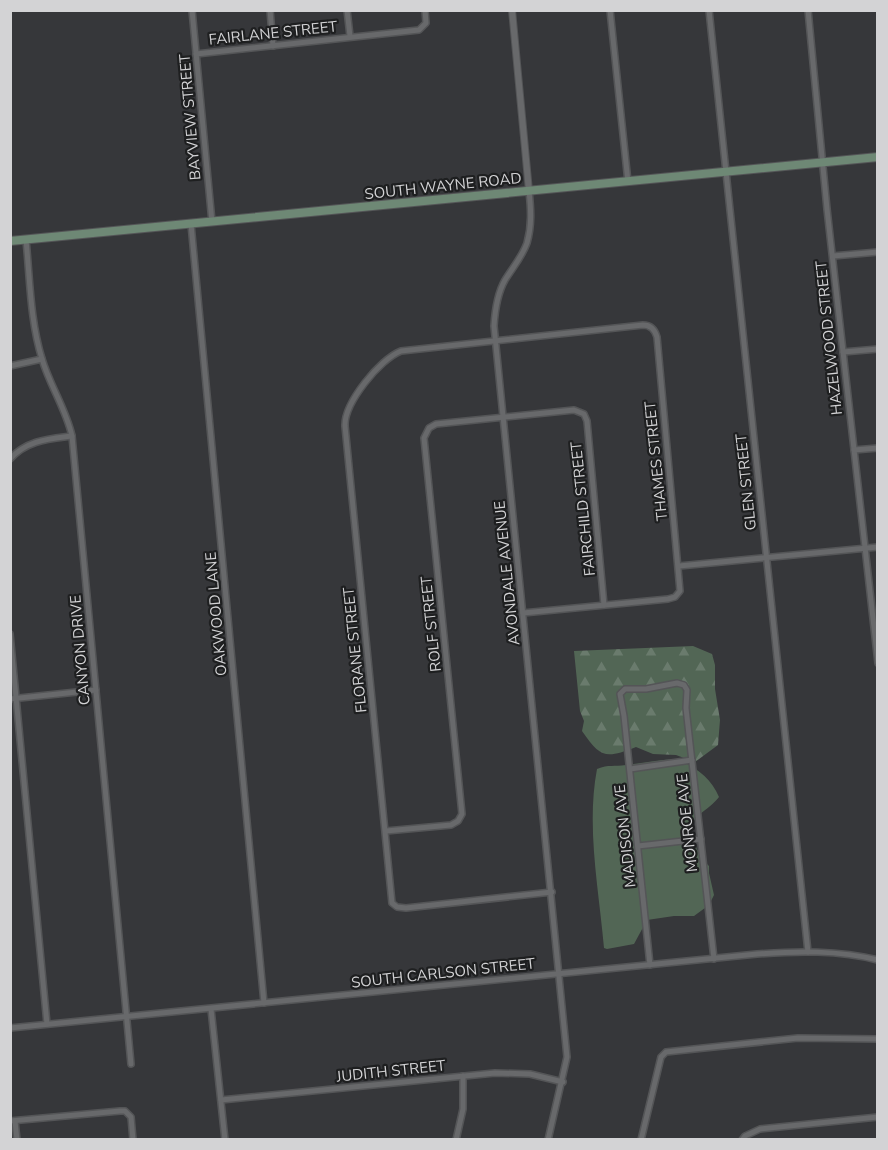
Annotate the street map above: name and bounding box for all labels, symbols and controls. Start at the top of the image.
street label: FAIRLANE STREET [208,16,338,50]
street label: BAYVIEW STREET [175,53,205,181]
street label: SOUTH WAYNE ROAD [363,168,523,204]
street label: HAZELWOOD STREET [811,260,847,416]
street label: THAMES STREET [640,400,672,522]
street label: GLEN STREET [731,433,761,531]
street label: FAIRCHILD STREET [566,441,600,577]
street label: AVONDALE AVENUE [489,500,525,646]
street label: OAKWOOD LANE [201,551,231,677]
street label: ROLF STREET [416,575,446,673]
street label: FLORANE STREET [338,586,372,714]
street label: CANYON DRIVE [65,594,95,706]
street label: MONROE AVE [672,773,702,873]
street label: MADISON AVE [610,783,640,889]
street label: SOUTH CARLSON STREET [350,953,536,993]
street label: JUDITH STREET [335,1055,446,1087]

